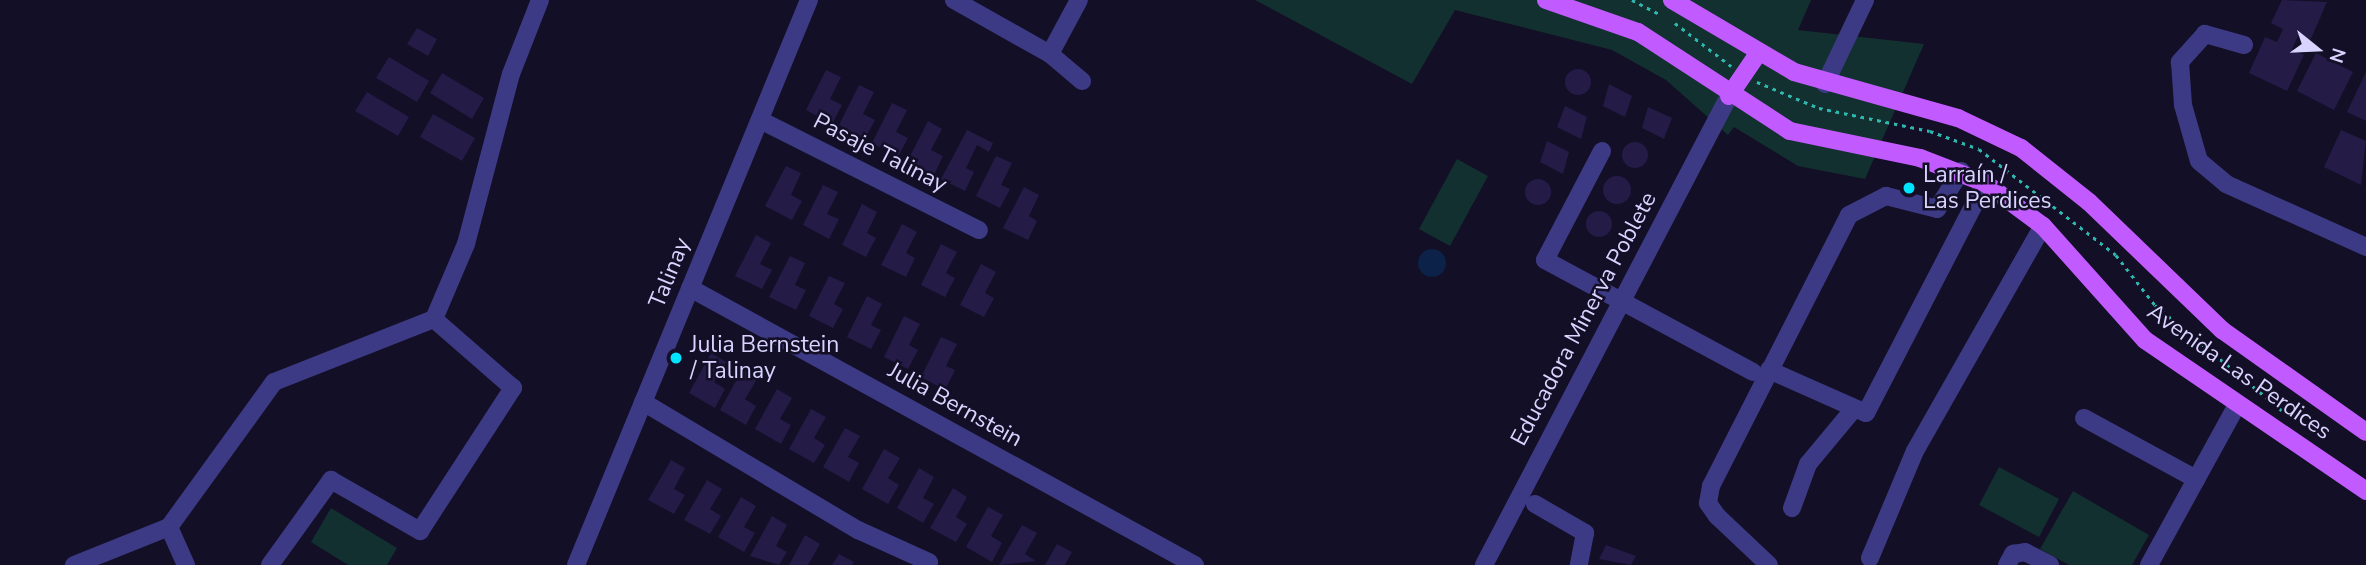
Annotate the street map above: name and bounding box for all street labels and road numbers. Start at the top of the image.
street label: Pasaje Talinay [809,107,951,199]
street label: Educadora Minerva Poblete [1505,188,1663,450]
street label: Talinay [643,234,697,312]
street label: Avenida Las Perdices [2142,298,2336,446]
street label: Julia Bernstein [883,357,1027,453]

